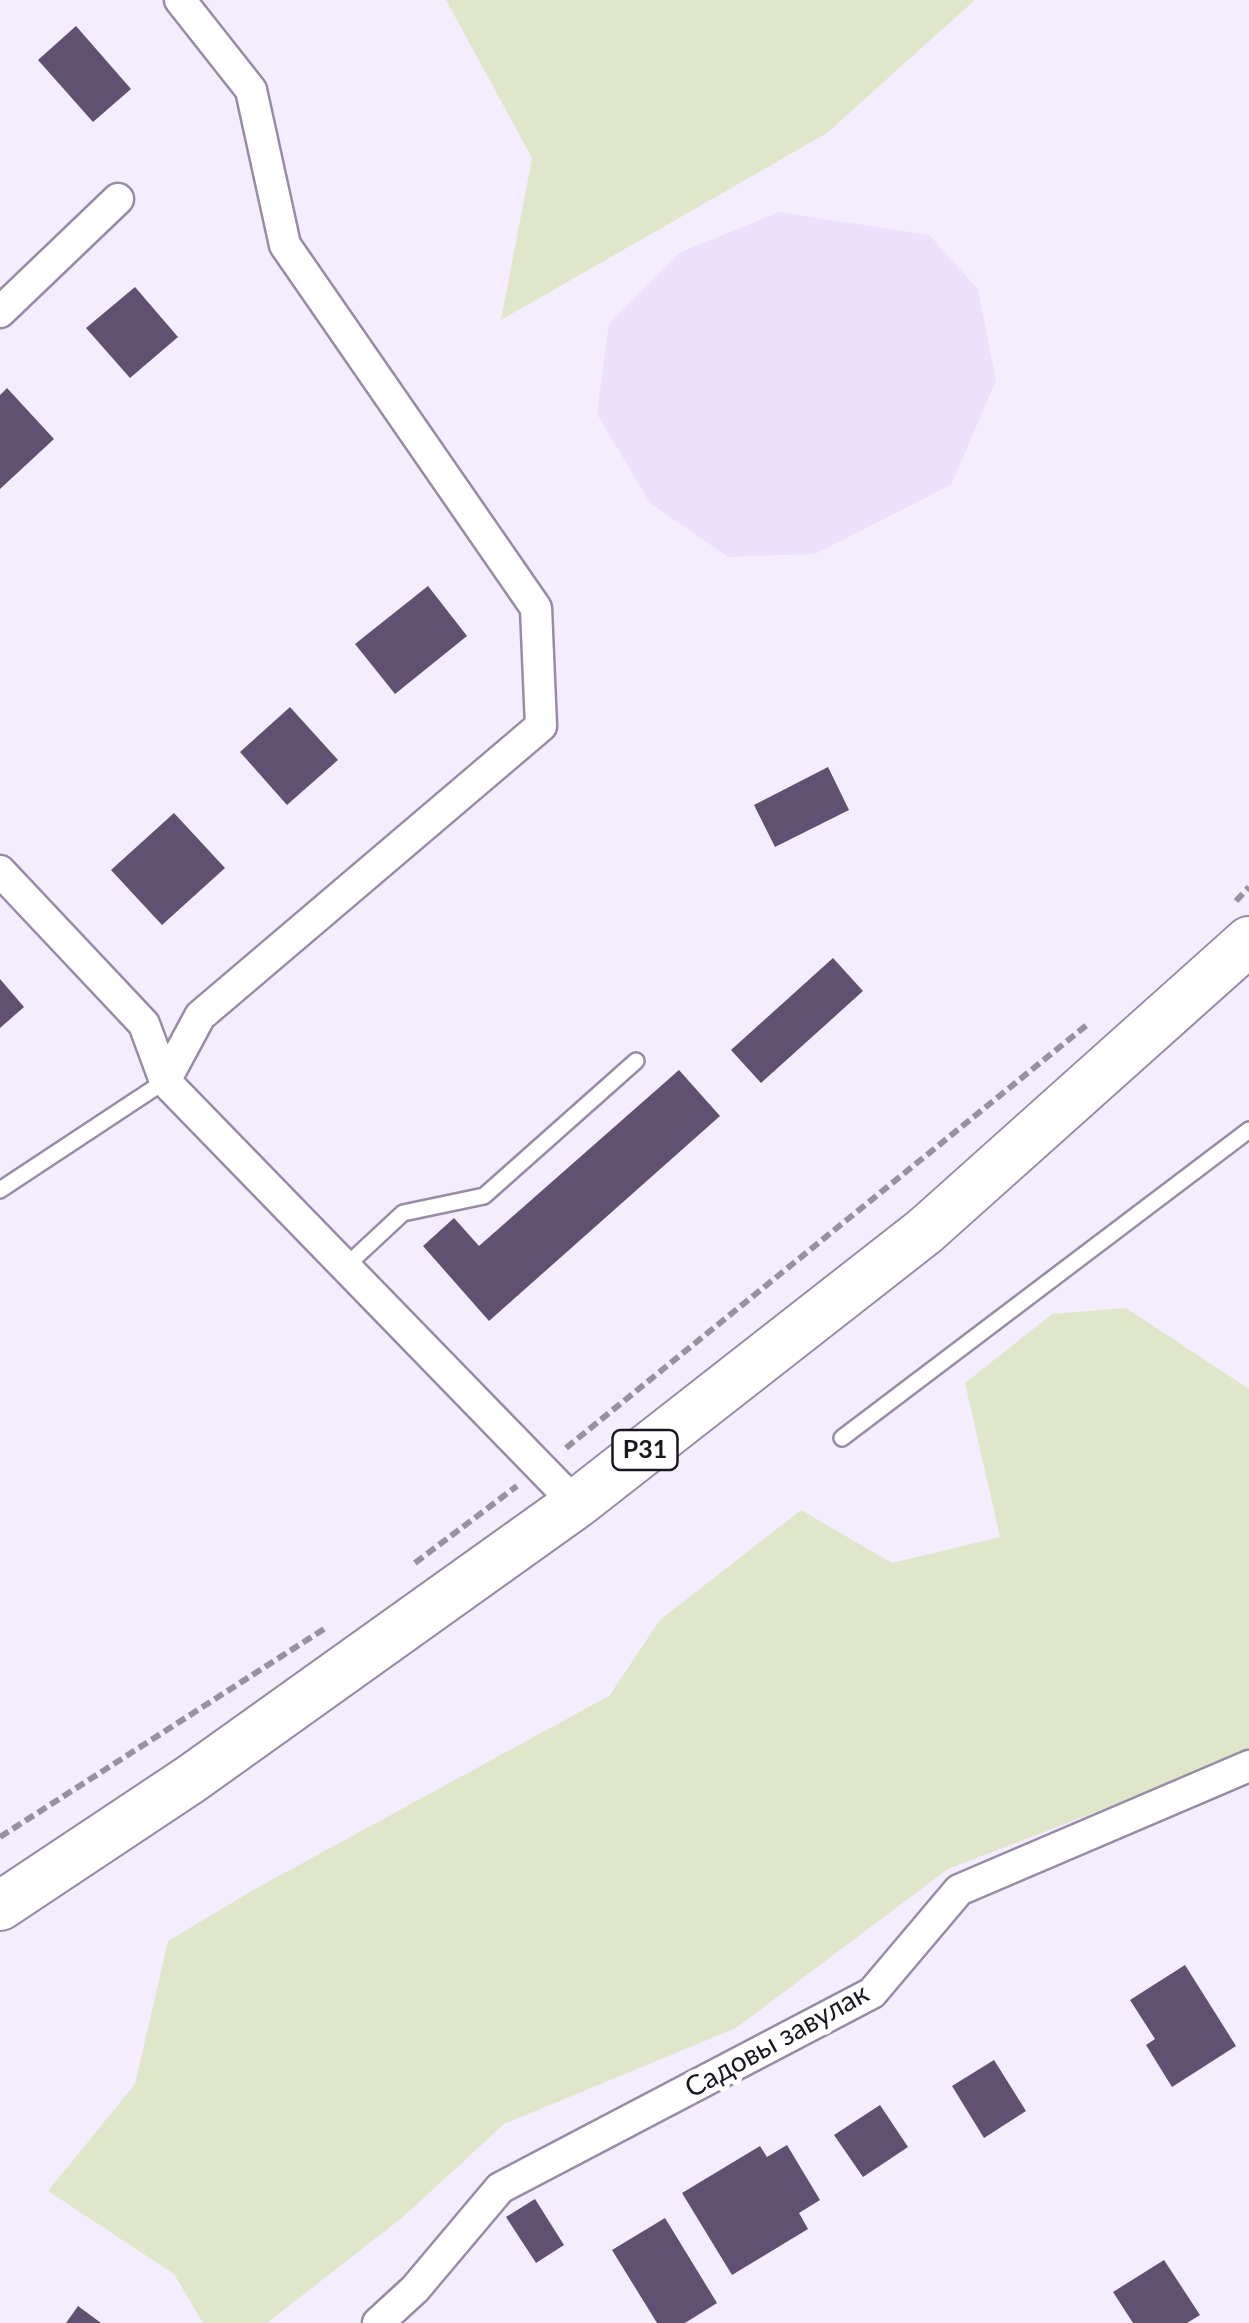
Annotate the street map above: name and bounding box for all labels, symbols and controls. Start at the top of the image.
road number: Р31 [612,1430,678,1470]
street label: Садовы завулак [679,1977,875,2105]

